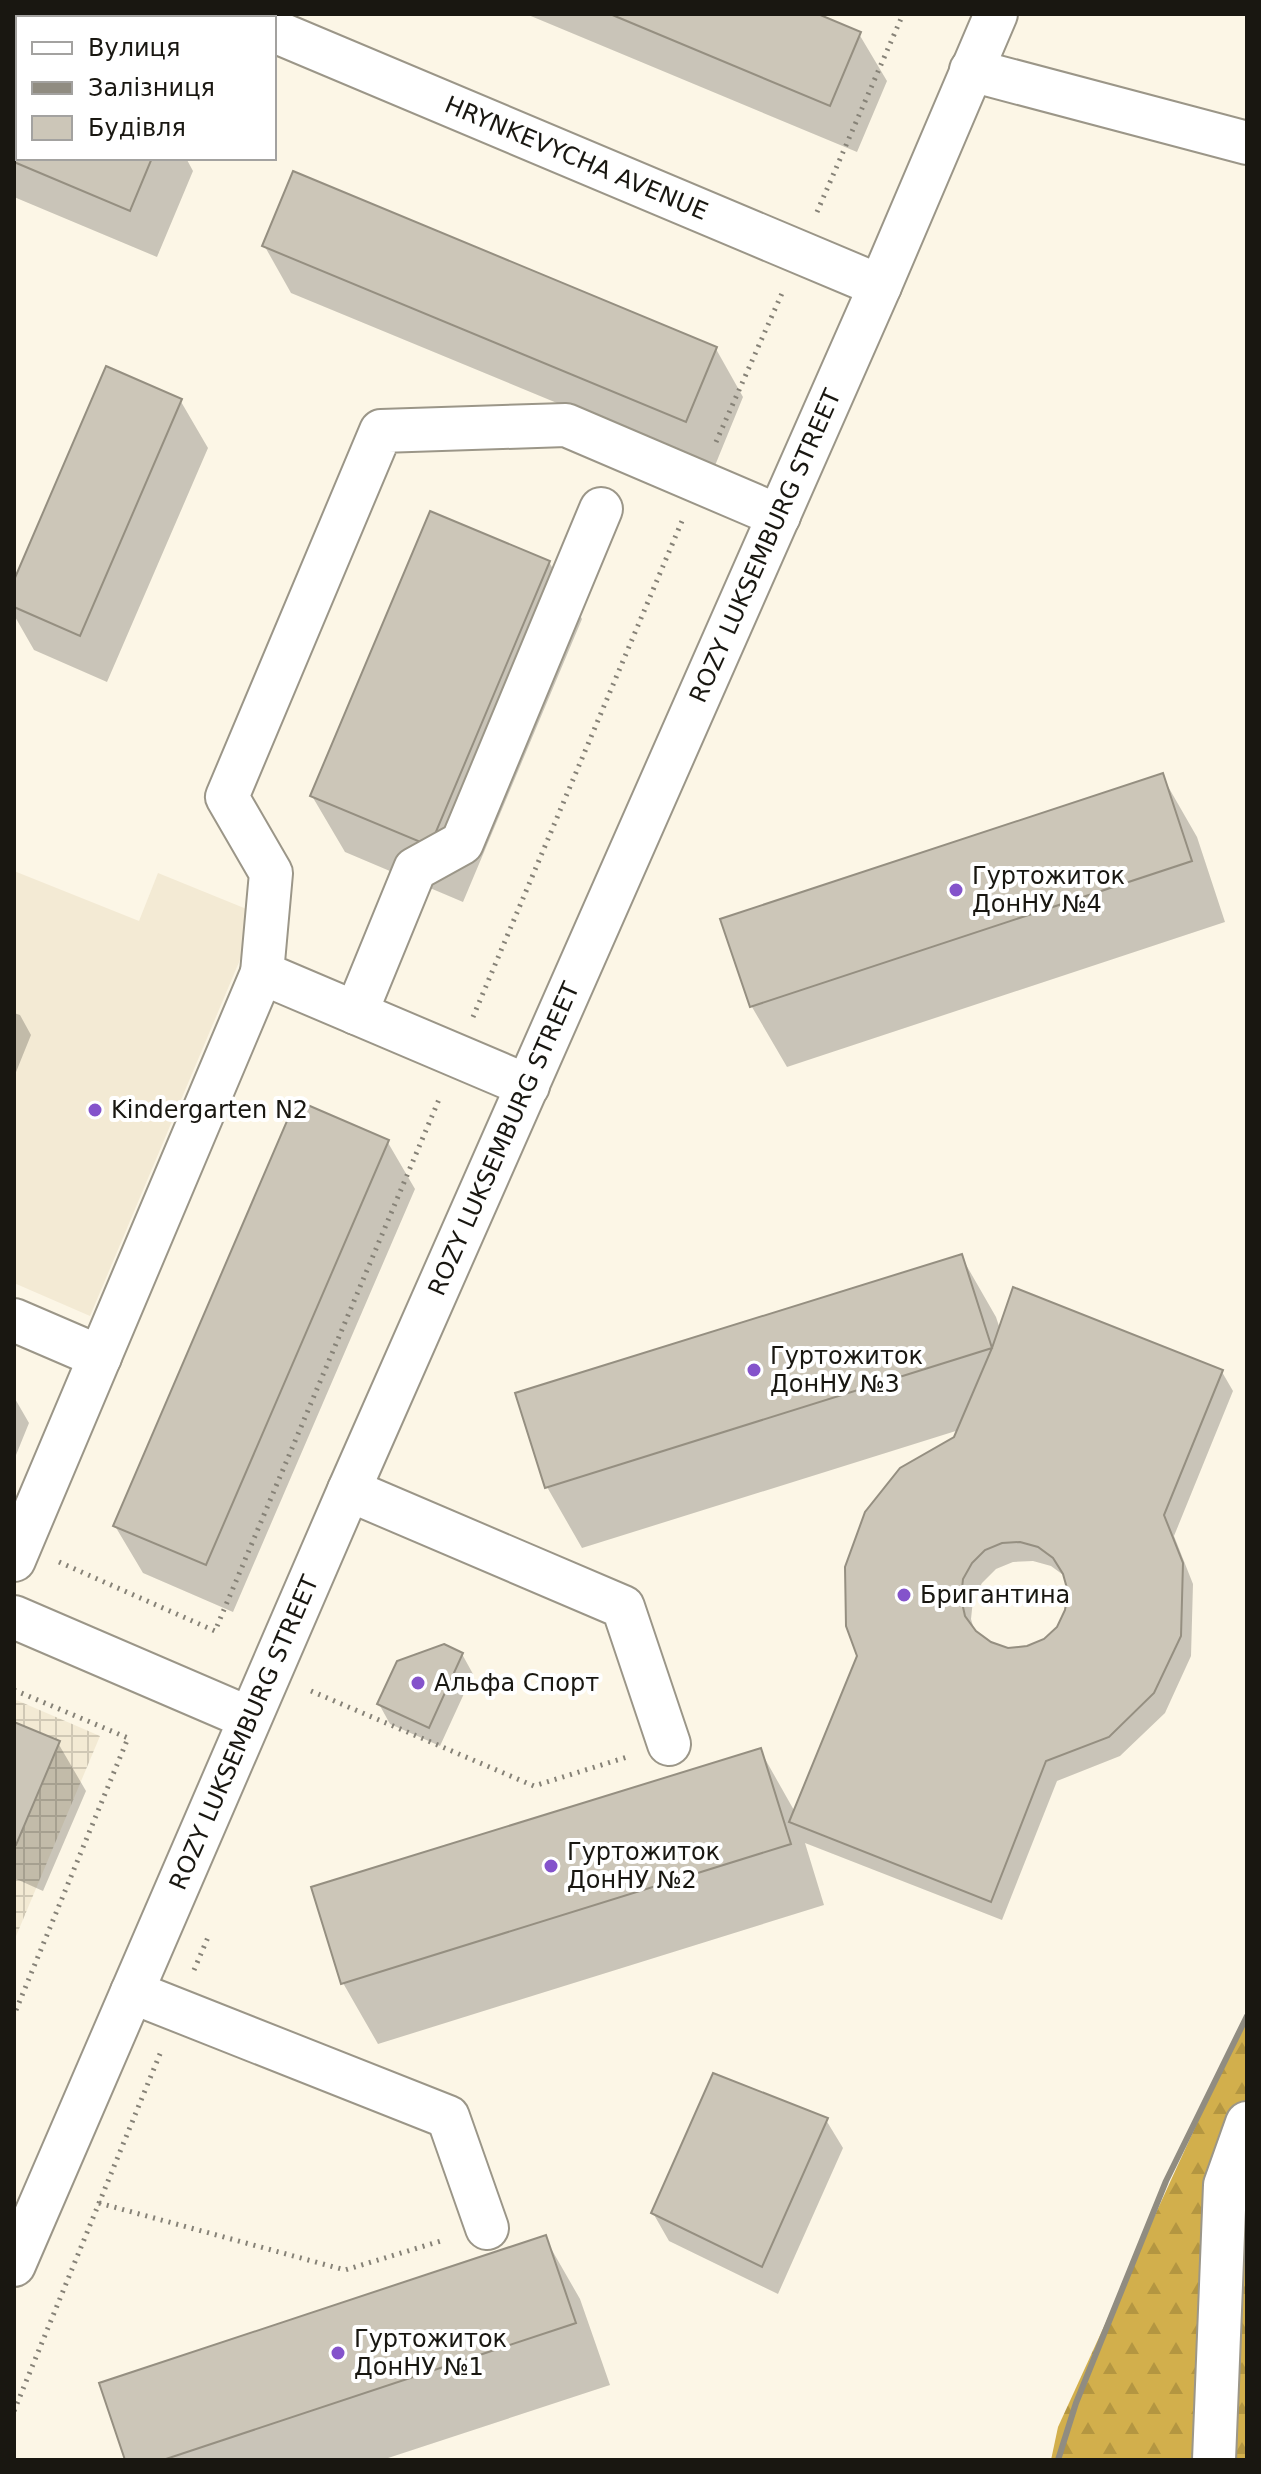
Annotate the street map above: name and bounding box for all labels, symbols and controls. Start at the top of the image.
legend [16,16,276,160]
text: Вулиця [88,34,180,62]
text: Залізниця [88,74,215,102]
street label: HRYNKEVYCHA AVENUE [441,91,712,226]
text: Будівля [88,114,186,142]
street label: ROZY LUKSEMBURG STREET [684,385,847,707]
place label: Гуртожиток ДонНУ №4 [972,862,1125,918]
marker: Гуртожиток ДонНУ №4 [947,881,965,899]
street label: ROZY LUKSEMBURG STREET [423,978,585,1300]
place label: Kindergarten N2 [111,1096,308,1124]
marker: Kindergarten N2 [86,1101,104,1119]
place label: Гуртожиток ДонНУ №3 [770,1342,923,1398]
marker: Гуртожиток ДонНУ №3 [745,1361,763,1379]
street label: ROZY LUKSEMBURG STREET [164,1571,324,1894]
place label: Бригантина [920,1581,1070,1609]
marker: Бригантина [895,1586,913,1604]
place label: Альфа Спорт [434,1669,599,1697]
marker: Альфа Спорт [409,1674,427,1692]
place label: Гуртожиток ДонНУ №2 [567,1838,720,1894]
marker: Гуртожиток ДонНУ №2 [542,1857,560,1875]
place label: Гуртожиток ДонНУ №1 [354,2325,507,2381]
marker: Гуртожиток ДонНУ №1 [329,2344,347,2362]

